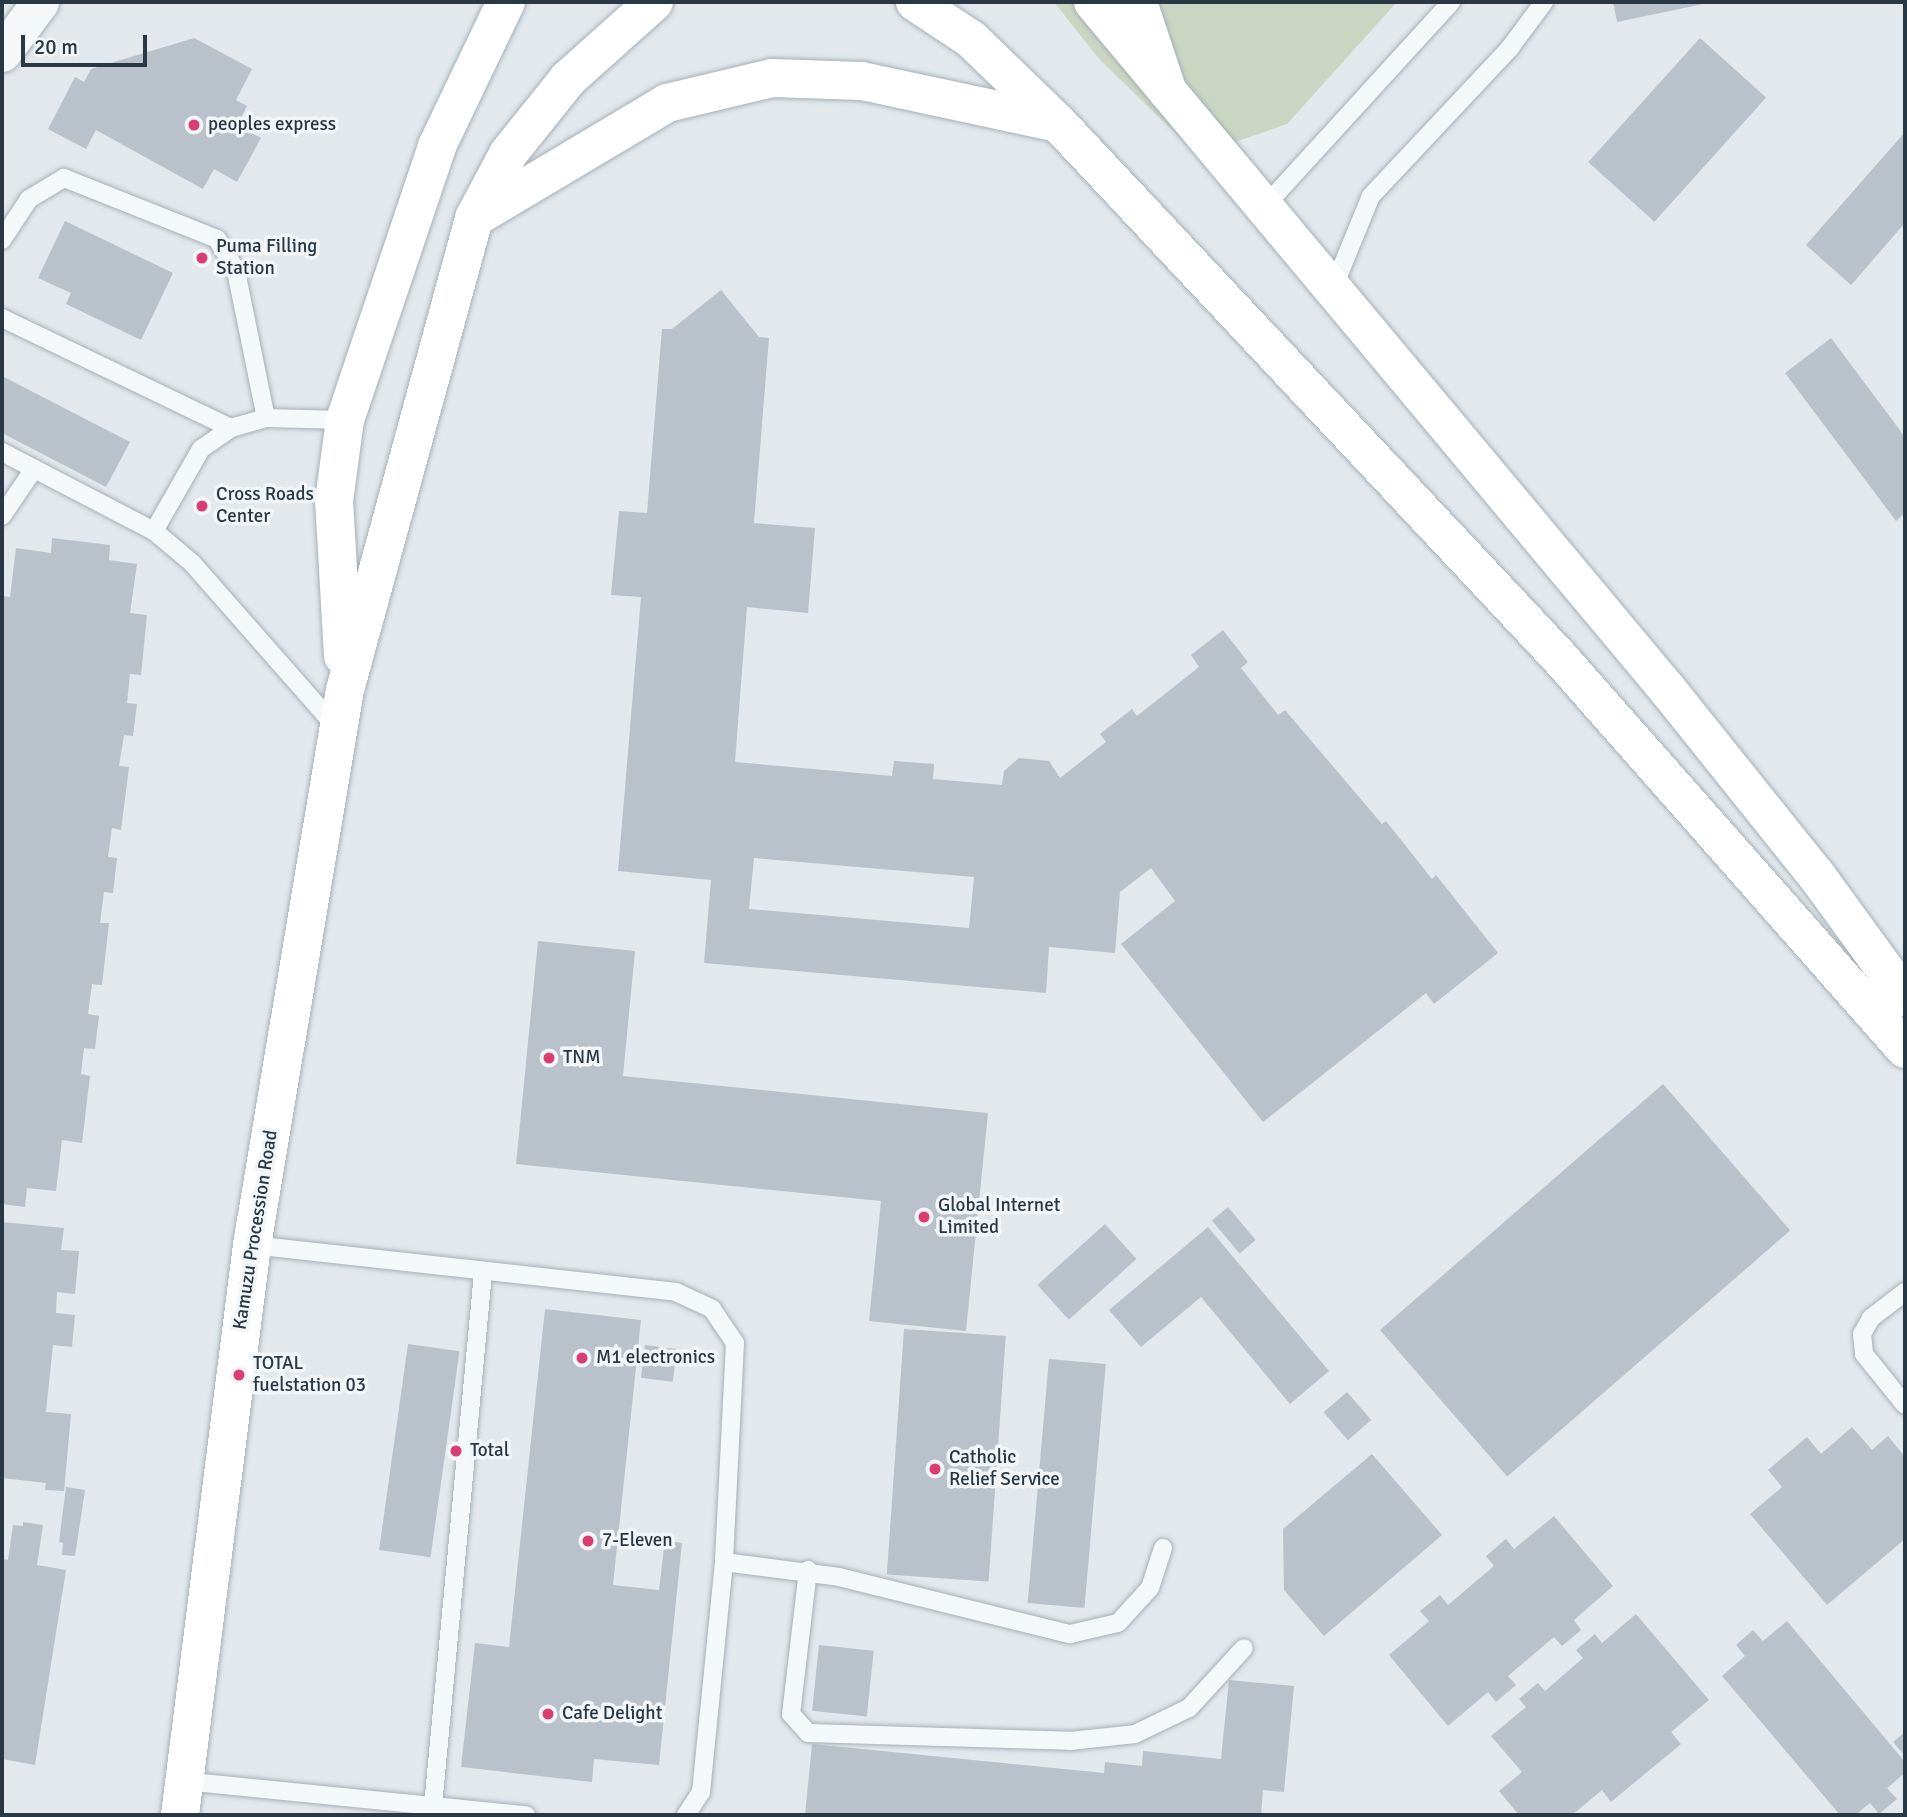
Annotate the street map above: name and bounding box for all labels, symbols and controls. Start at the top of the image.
scale bar [24,21,150,65]
text: 20 m [34,34,78,60]
place label: peoples express [208,114,336,136]
marker: peoples express [186,117,202,133]
place label: Puma Filling Station [216,236,317,280]
marker: Puma Filling Station [194,250,210,266]
place label: Cross Roads Center [216,484,314,528]
marker: Cross Roads Center [194,498,210,514]
place label: TNM [563,1047,601,1069]
marker: TNM [541,1050,557,1066]
street label: Kamuzu Procession Road [229,1129,283,1331]
place label: Global Internet Limited [938,1195,1060,1239]
marker: Global Internet Limited [916,1209,932,1225]
place label: M1 electronics [596,1347,715,1369]
marker: M1 electronics [574,1350,590,1366]
place label: TOTAL fuelstation 03 [253,1353,366,1397]
marker: TOTAL fuelstation 03 [231,1367,247,1383]
place label: Total [470,1440,509,1462]
marker: Total [448,1443,464,1459]
place label: Catholic Relief Service [949,1447,1060,1491]
marker: Catholic Relief Service [927,1461,943,1477]
place label: 7-Eleven [602,1530,673,1552]
marker: 7-Eleven [580,1533,596,1549]
place label: Cafe Delight [562,1703,662,1725]
marker: Cafe Delight [540,1706,556,1722]

